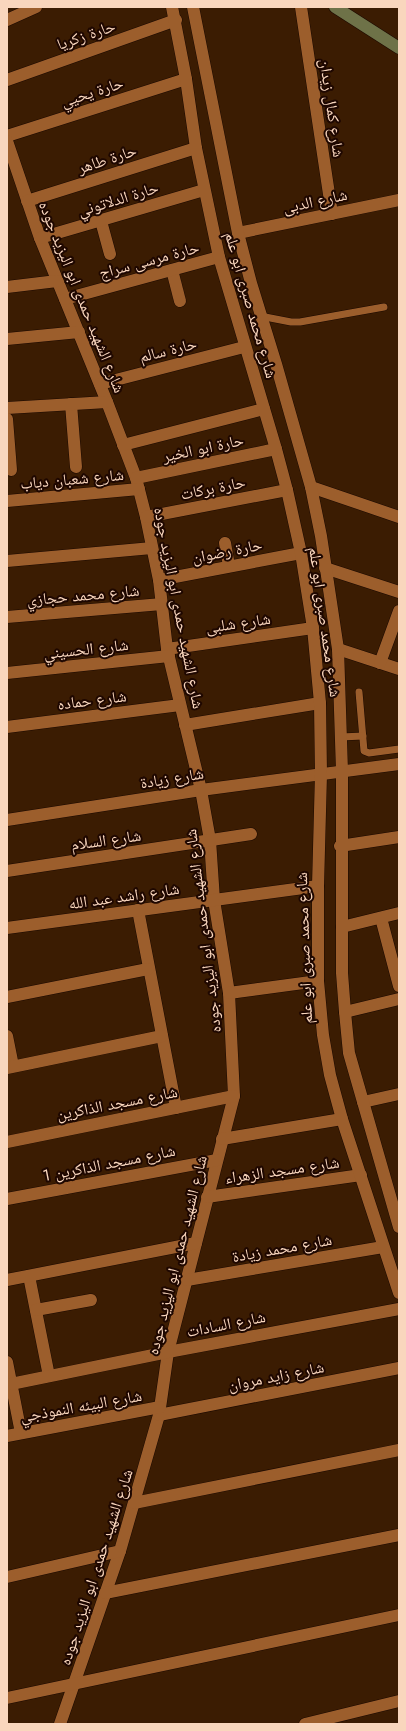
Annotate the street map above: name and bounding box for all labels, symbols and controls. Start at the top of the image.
street label: حارة زكريا [54,14,118,56]
street label: شارع كمال زيدان [314,57,350,159]
street label: حارة يحيي [58,71,127,114]
street label: حارة طاهر [74,139,140,180]
street label: حارة الدلاتوني [75,176,161,223]
street label: شارع الدبى [281,183,349,219]
street label: شارع الشهيد حمدى ابو اليزيد جوده [33,198,131,396]
street label: شارع محمد صبرى ابو علم [219,229,283,381]
street label: حارة مرسى سراج [96,236,202,284]
street label: حارة سالم [137,332,199,368]
street label: حارة ابو الخير [159,428,246,468]
street label: شارع شعبان دياب [19,463,125,495]
street label: حارة بركات [179,470,247,506]
street label: شارع الشهيد حمدى ابو اليزيد جوده [148,505,210,711]
street label: حارة رضوان [190,533,264,569]
street label: شارع محمد صبرى ابو علم [303,545,347,699]
street label: شارع محمد حجازي [26,579,140,612]
street label: شارع شلبى [204,607,272,639]
street label: شارع الحسيني [42,633,130,666]
street label: شارع حماده [56,684,128,716]
street label: شارع زيادة [139,762,205,794]
street label: شارع السلام [69,824,143,856]
street label: شارع الشهيد حمدى ابو اليزيد جوده [179,828,227,1034]
street label: شارع محمد صبرى ابو علم [290,872,318,1024]
street label: شارع راشد عبد الله [67,877,181,915]
street label: شارع مسجد الذاكرين [55,1080,179,1126]
street label: شارع مسجد الذاكرين 1 [41,1139,177,1187]
street label: شارع مسجد الزهراء [223,1151,341,1189]
street label: شارع الشهيد حمدى ابو اليزيد جوده [141,1153,213,1357]
street label: شارع محمد زيادة [230,1228,334,1268]
street label: شارع السادات [185,1305,267,1343]
street label: شارع زايد مروان [226,1355,326,1397]
street label: شارع البيئه النموذجي [18,1384,144,1429]
street label: شارع الشهيد حمدى ابو اليزيد جوده [53,1466,139,1668]

